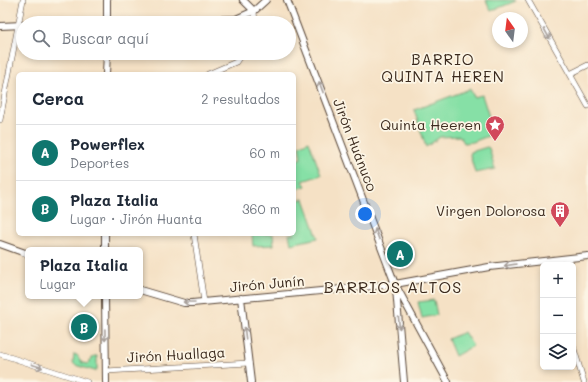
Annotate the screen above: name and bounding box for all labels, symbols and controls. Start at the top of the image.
north arrow [492,12,528,48]
search box [16,16,296,60]
icon: search [30,27,52,49]
text: Buscar aquí [62,28,149,48]
one-way arrow [543,28,551,40]
district label: BARRIO QUINTA HEREN [381,49,505,86]
one-way arrow [316,81,324,93]
text: Cerca [32,87,84,109]
text: 2 resultados [201,90,280,107]
street label: Jirón Huánuco [329,96,382,194]
place icon: Quinta Heeren [484,114,506,142]
place label: Quinta Heeren [380,115,481,134]
text: Powerflex [70,134,145,154]
text: A [40,144,50,161]
text: 60 m [250,144,280,161]
text: Deportes [70,154,129,171]
text: Plaza Italia [70,190,158,210]
text: B [41,200,49,217]
text: 360 m [242,200,280,217]
building icon: Virgen Dolorosa [549,200,571,228]
place label: Virgen Dolorosa [436,201,546,220]
your location [355,204,375,224]
text: Lugar · Jirón Huanta [70,210,202,227]
one-way arrow [372,229,380,241]
pin: A [387,239,413,269]
popup [25,247,143,299]
text: Plaza Italia [40,255,128,275]
one-way arrow [504,261,517,269]
map controls [540,262,576,370]
button: + [540,262,576,298]
street label: Jirón Junín [229,271,305,296]
text: Lugar [40,275,76,292]
district label: BARRIOS ALTOS [324,276,462,297]
button: − [540,298,576,334]
one-way arrow [183,299,196,306]
pin: B [71,312,97,342]
one-way arrow [395,316,402,329]
one-way arrow [241,327,249,340]
one-way arrow [101,328,109,341]
button: layers [540,334,576,370]
street label: Jirón Huallaga [126,342,226,367]
one-way arrow [30,363,43,370]

